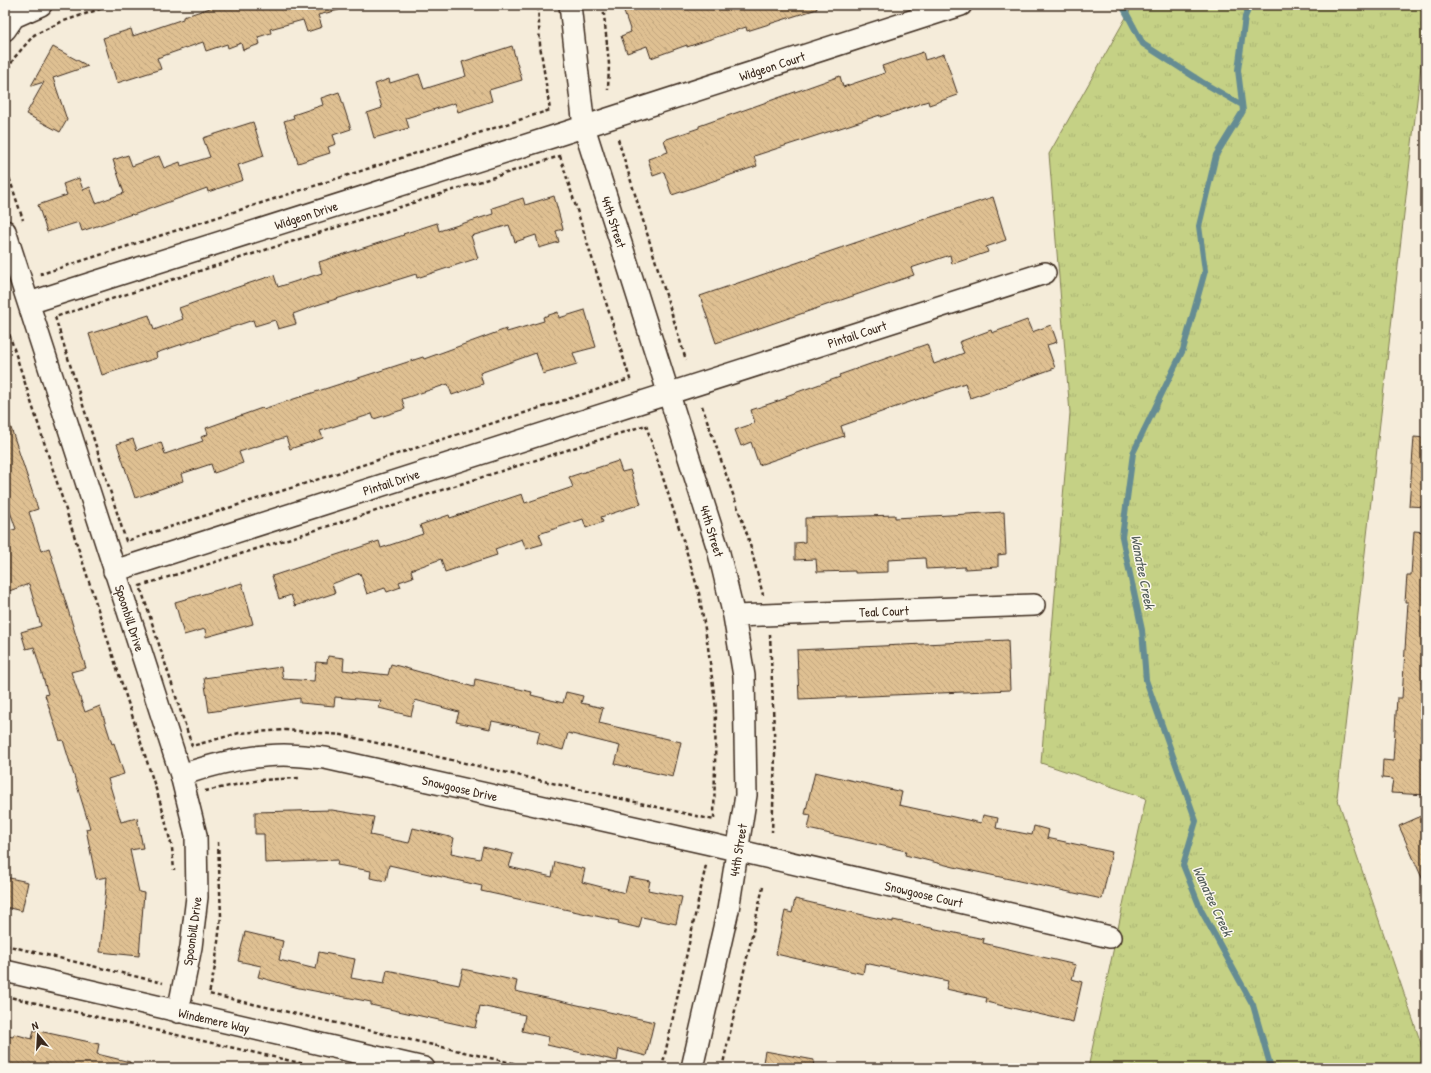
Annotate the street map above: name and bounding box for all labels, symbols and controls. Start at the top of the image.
street label: Widgeon Court [737,47,808,85]
street label: 44th Street [597,194,631,250]
street label: Widgeon Drive [272,196,340,234]
street label: Pintail Court [825,316,889,352]
street label: Pintail Drive [360,464,422,500]
street label: 44th Street [696,503,728,559]
water label: Wanatee Creek [1127,533,1160,612]
street label: Spoonbill Drive [111,582,149,654]
street label: Teal Court [859,601,910,621]
street label: Snowgoose Drive [420,771,500,805]
street label: 44th Street [725,822,751,878]
water label: Wanatee Creek [1189,863,1238,940]
street label: Snowgoose Court [883,876,965,912]
street label: Spoonbill Drive [178,895,206,967]
street label: Windemere Way [176,1003,252,1037]
north arrow [18,1015,58,1055]
text: N [30,1018,40,1033]

